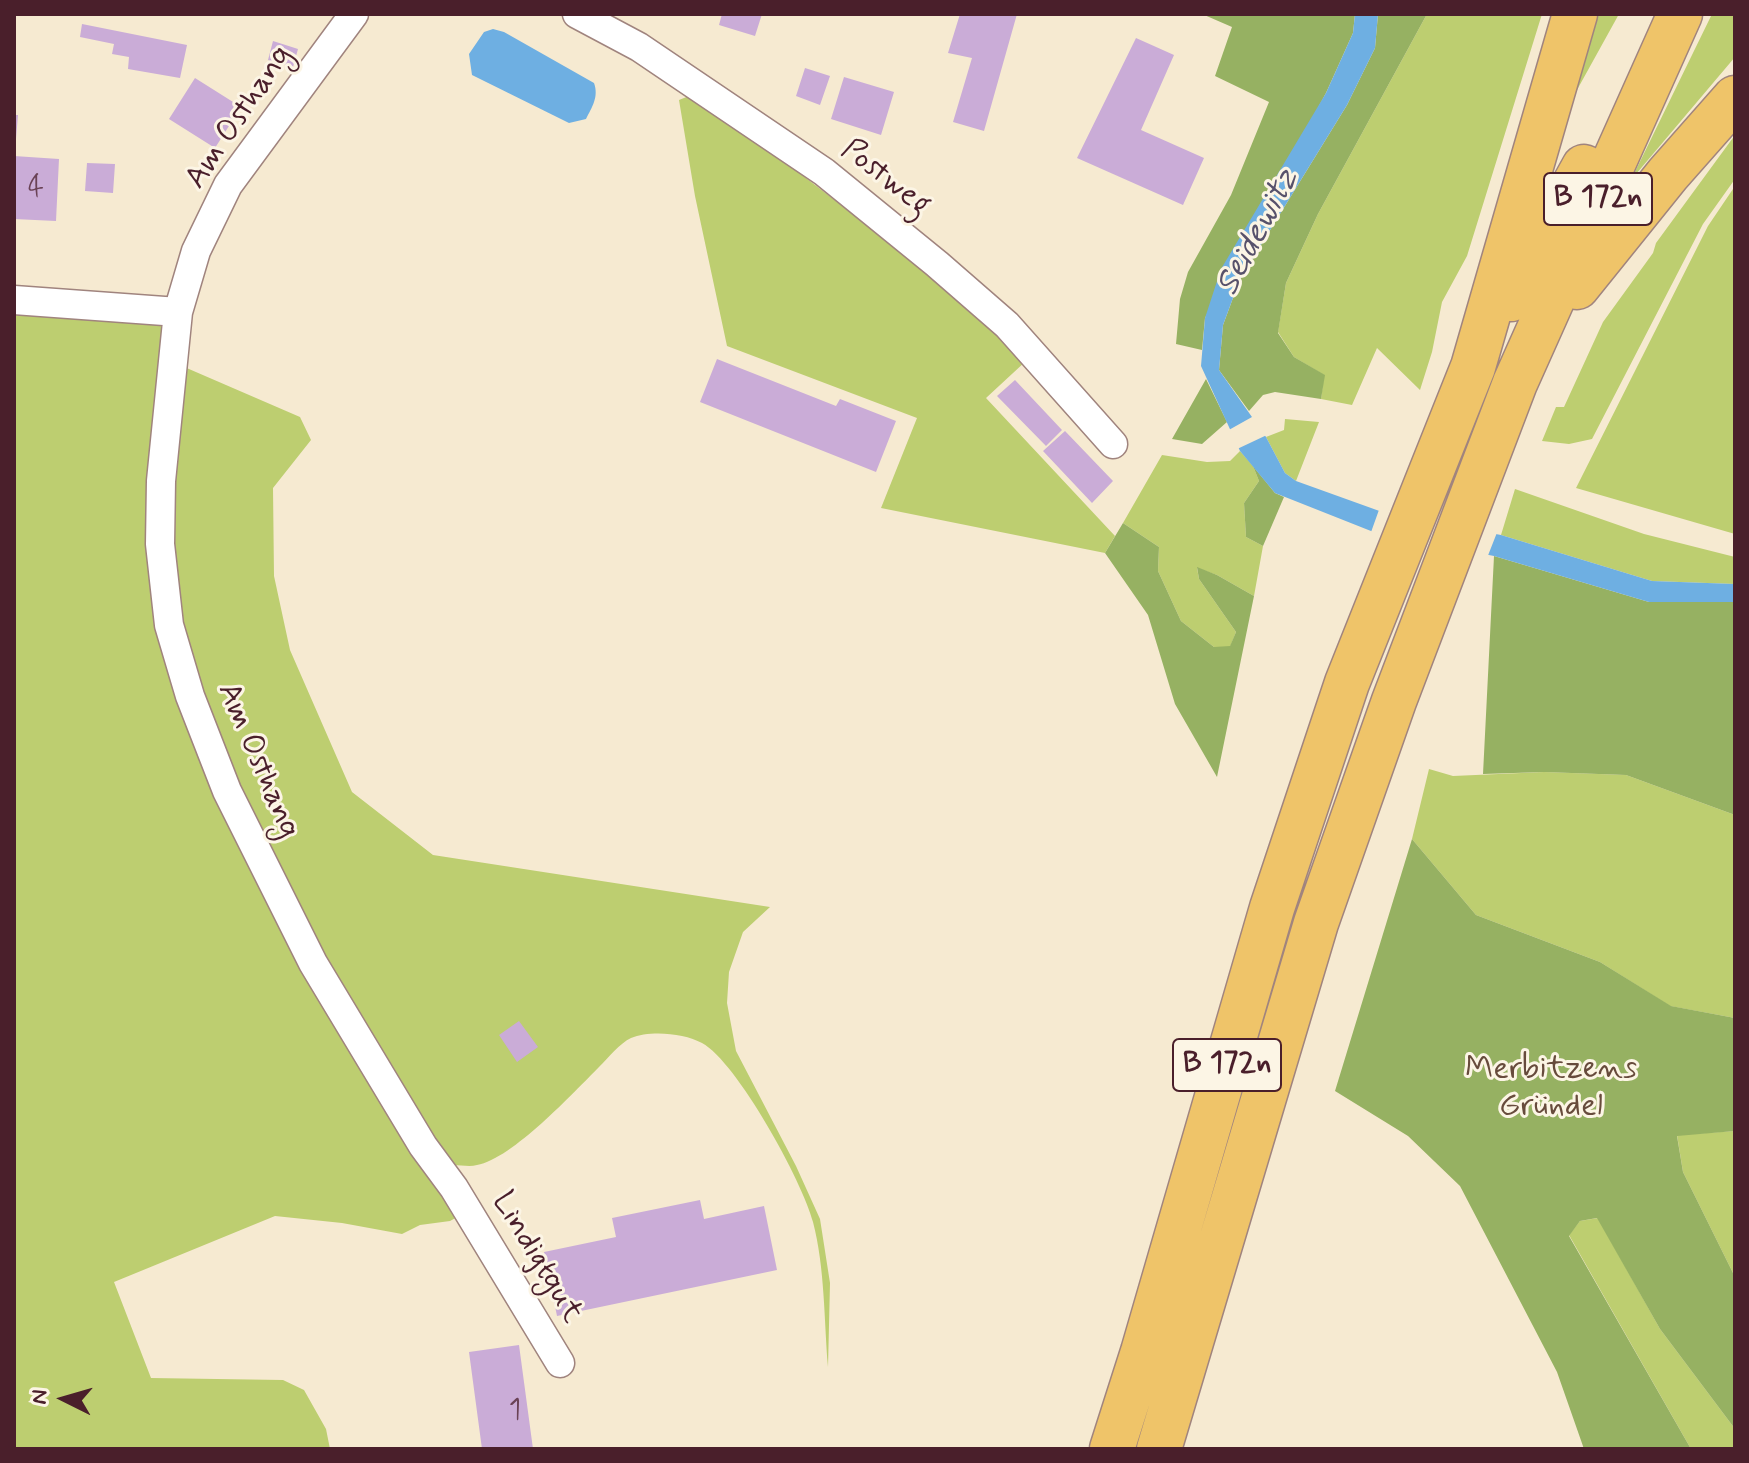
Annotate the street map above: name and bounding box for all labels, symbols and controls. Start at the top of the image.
street label: Am Osthang [178,39,302,197]
street label: Postweg [832,132,938,226]
water label: Seidewitz [1209,163,1309,303]
house number: 4 [28,172,44,206]
road number: B 172n [1544,173,1652,225]
street label: Am Osthang [207,678,307,844]
road number: B 172n [1173,1039,1281,1091]
park label: Merbitzens Gründel [1465,1051,1637,1126]
street label: Lindigtgut [482,1185,590,1331]
north arrow [24,1359,104,1439]
text: N [26,1388,55,1405]
house number: 1 [509,1395,521,1429]

